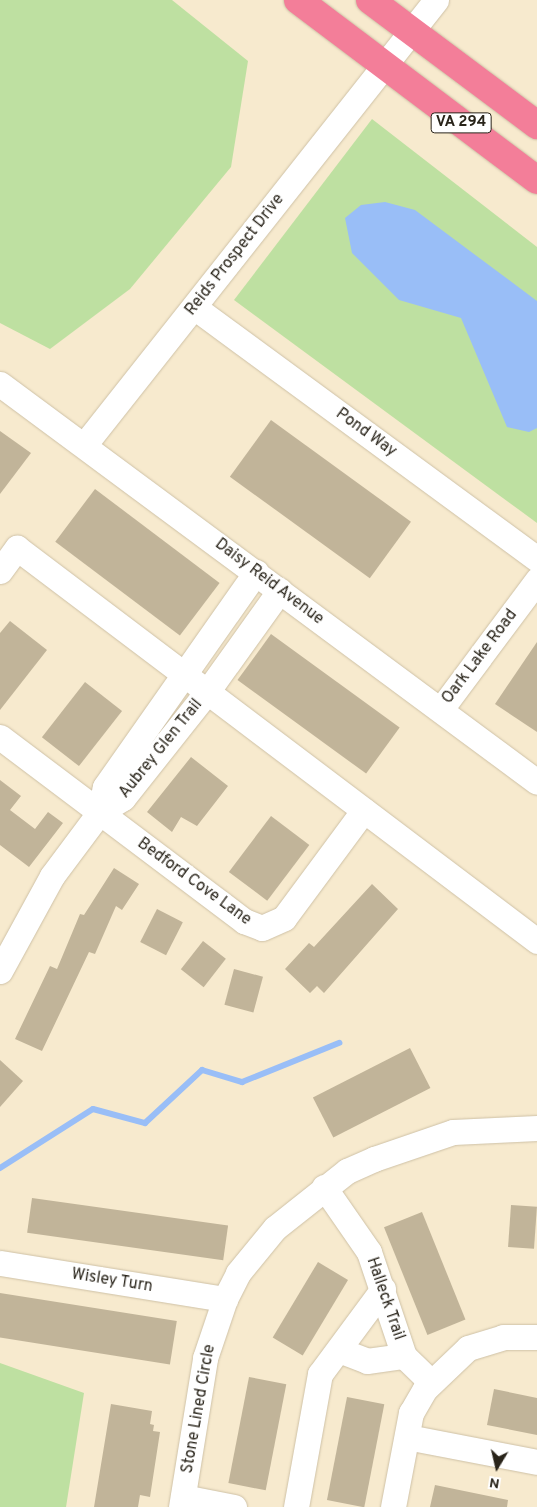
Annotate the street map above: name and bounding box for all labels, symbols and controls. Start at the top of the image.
road number: VA 294 [430,110,492,136]
street label: Reids Prospect Drive [182,190,288,320]
street label: Pond Way [332,404,400,462]
street label: Daisy Reid Avenue [211,535,327,629]
street label: Oark Lake Road [438,606,522,708]
street label: Aubrey Glen Trail [115,695,207,803]
street label: Bedford Cove Lane [133,834,255,930]
street label: Halleck Trail [362,1255,408,1343]
street label: Wisley Turn [70,1265,154,1297]
street label: Stone Lined Circle [178,1343,220,1475]
north arrow [472,1442,522,1492]
text: N [488,1473,501,1491]

